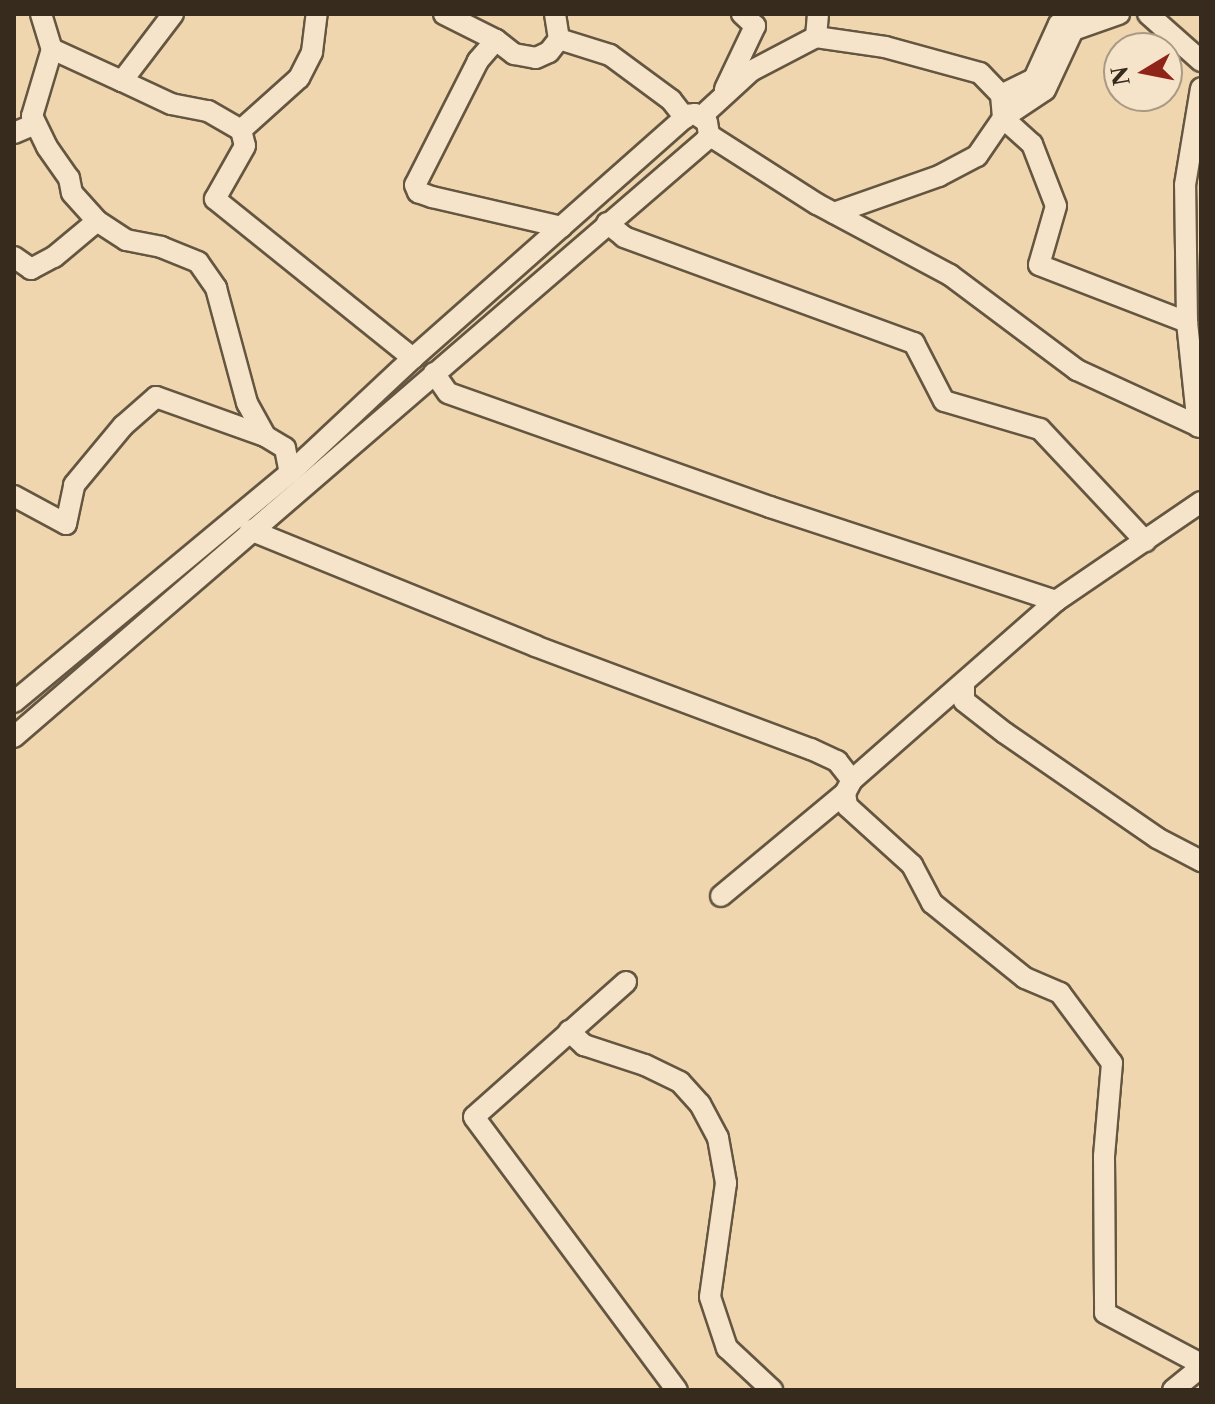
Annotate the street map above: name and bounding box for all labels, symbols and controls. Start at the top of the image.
north arrow [1103,32,1183,112]
text: N [1106,64,1136,88]

